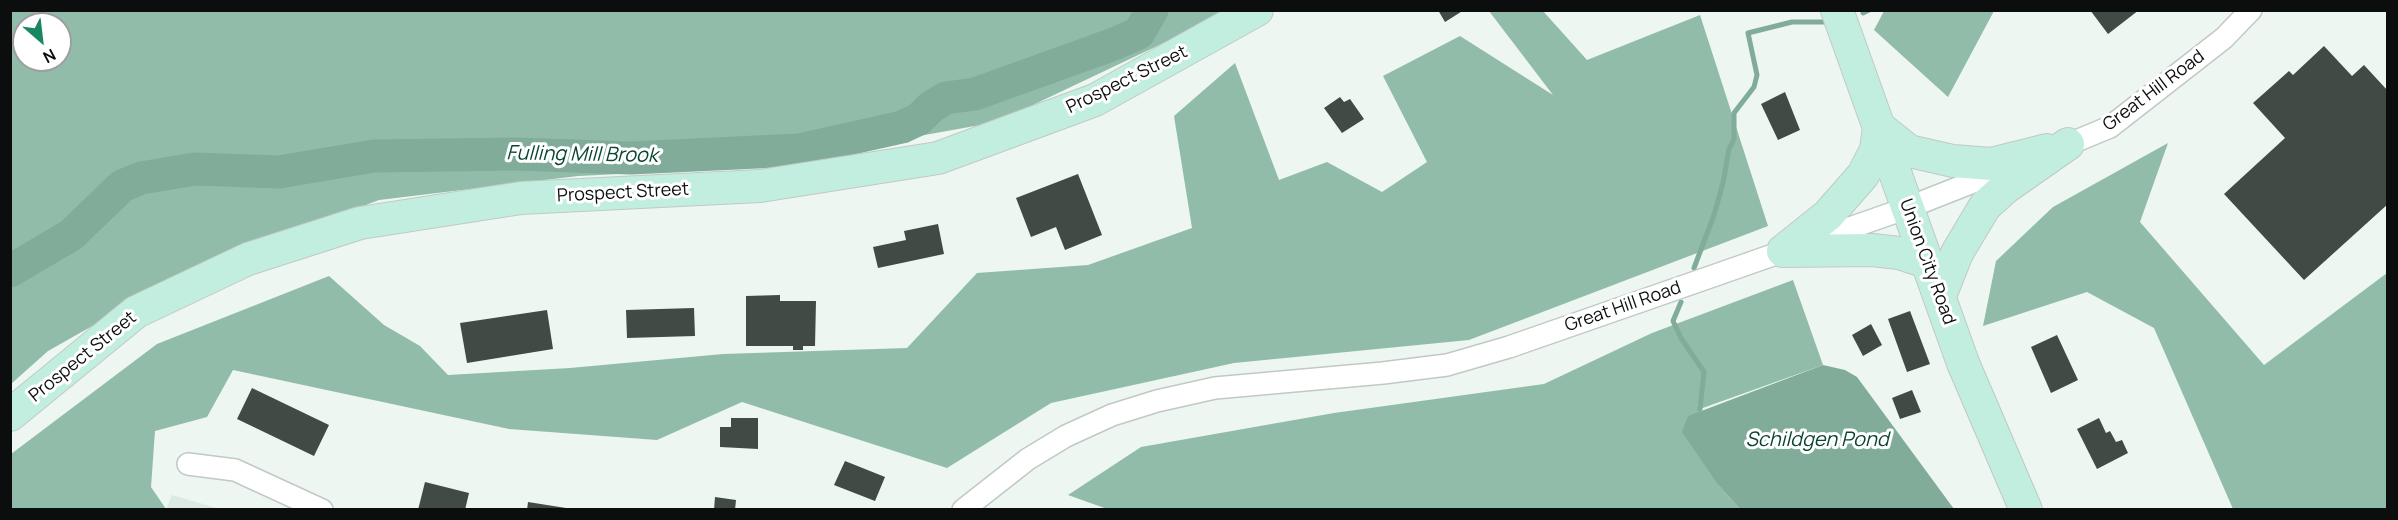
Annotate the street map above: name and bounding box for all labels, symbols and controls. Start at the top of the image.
north arrow [12,12,72,72]
street label: Prospect Street [1063,41,1191,119]
text: N [39,44,60,69]
street label: Great Hill Road [2099,46,2209,136]
water label: Fulling Mill Brook [506,142,658,168]
street label: Prospect Street [557,179,689,207]
street label: Union City Road [1894,196,1960,328]
street label: Great Hill Road [1562,277,1684,337]
street label: Prospect Street [25,307,141,407]
water label: Schildgen Pond [1745,428,1889,452]

